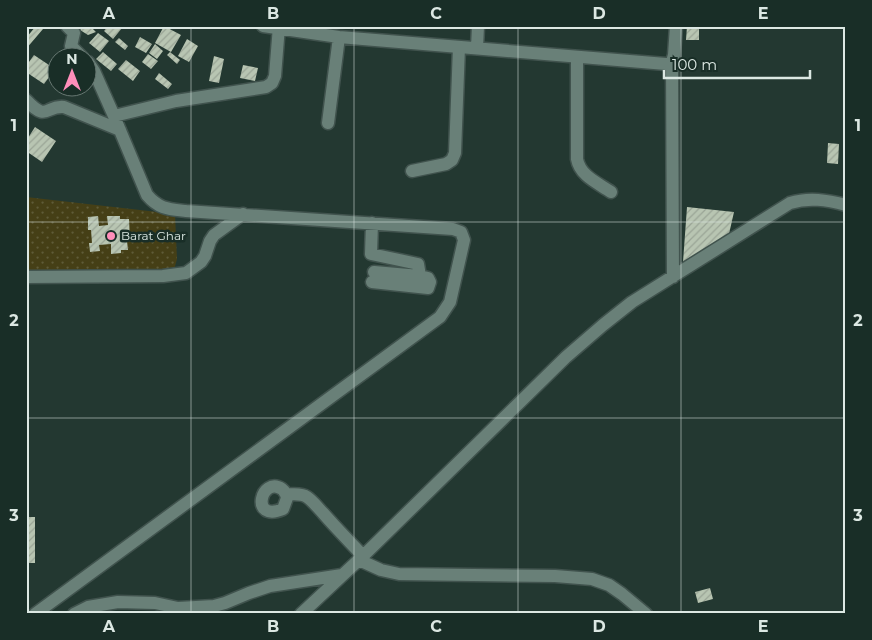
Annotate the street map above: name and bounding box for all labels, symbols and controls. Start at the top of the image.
text: A [102,4,116,23]
text: B [267,4,279,23]
text: C [430,4,442,23]
text: D [592,4,606,23]
text: E [758,4,768,23]
north arrow [48,48,98,98]
scale bar [664,48,811,80]
text: N [66,50,78,68]
text: 100 m [672,55,717,74]
text: 1 [11,116,17,135]
text: 1 [855,116,861,135]
place label: Barat Ghar [121,228,186,243]
marker: Barat Ghar [105,230,117,242]
text: 2 [9,311,19,330]
text: 2 [853,311,863,330]
text: 3 [8,506,19,525]
text: 3 [852,506,863,525]
text: A [102,617,116,636]
text: B [267,617,279,636]
text: C [430,617,442,636]
text: D [592,617,606,636]
text: E [758,617,768,636]

